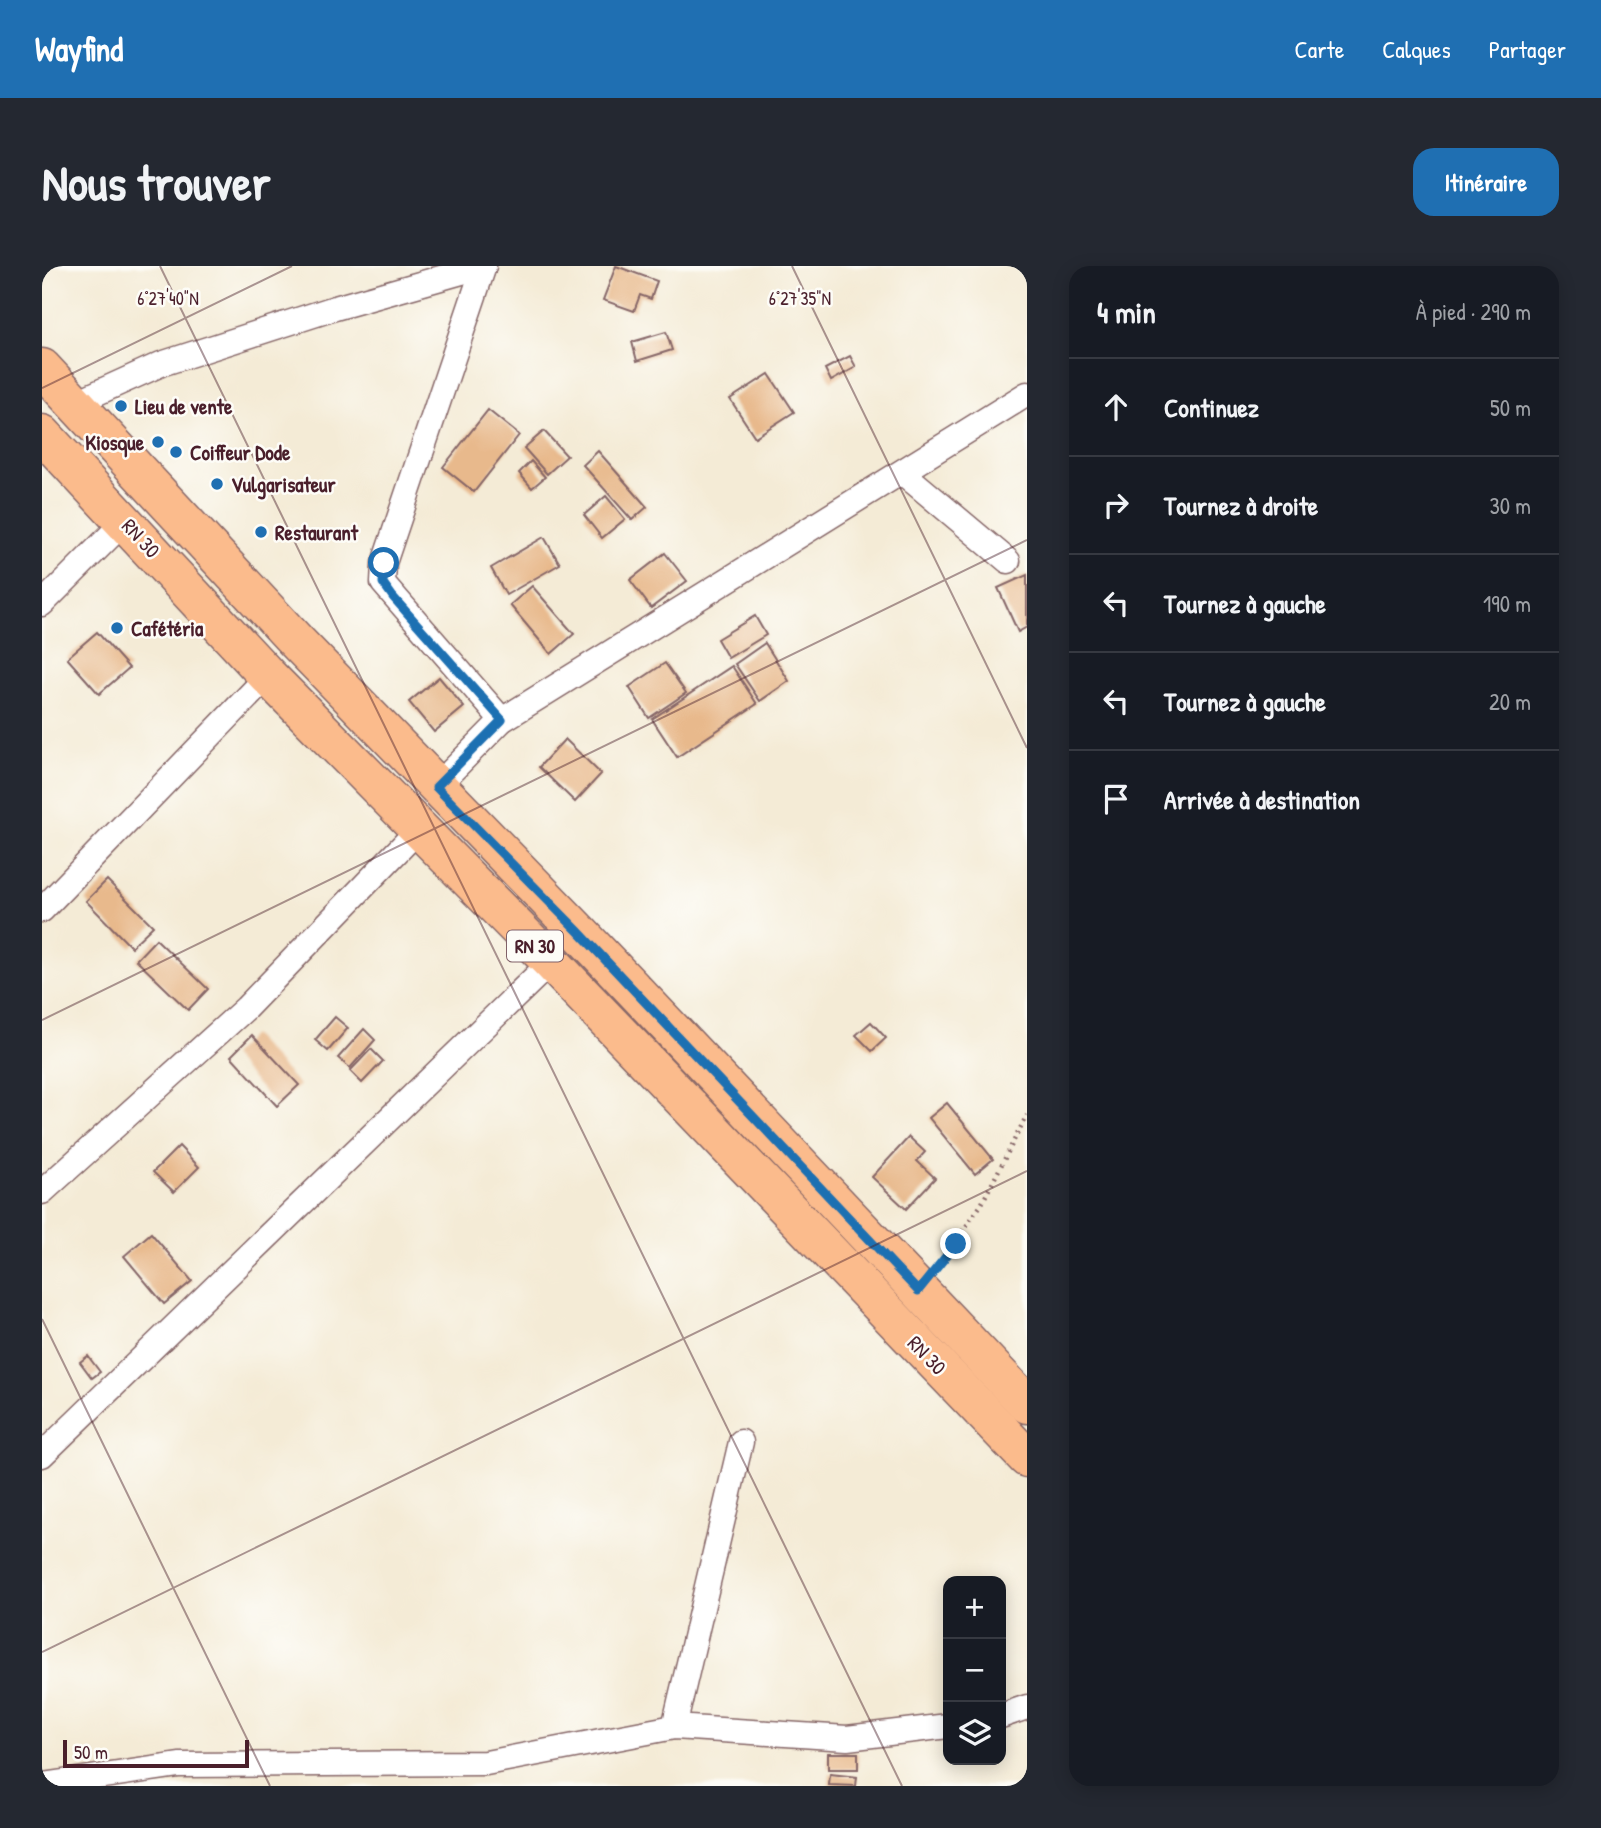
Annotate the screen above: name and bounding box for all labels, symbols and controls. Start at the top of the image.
text: Wayfind [35,27,123,71]
text: Carte [1295,33,1344,65]
text: Calques [1382,33,1451,65]
text: Partager [1489,33,1566,65]
button: Itinéraire [1413,148,1559,216]
text: Nous trouver [42,149,271,215]
text: 6°27'40"N [137,286,199,311]
text: 6°27'35"N [769,286,831,311]
text: 4 min [1097,292,1156,332]
text: À pied · 290 m [1416,296,1531,327]
icon: ahead [1097,388,1135,426]
text: Continuez [1164,390,1259,425]
place label: Lieu de vente [135,392,233,421]
text: 50 m [1490,392,1531,423]
marker: Lieu de vente [113,398,129,414]
place label: Kiosque [85,428,145,458]
marker: Kiosque [150,434,166,450]
place label: Coiffeur Dode [190,438,291,467]
marker: Coiffeur Dode [168,444,184,460]
place label: Vulgarisateur [231,470,336,500]
marker: Vulgarisateur [209,476,225,492]
icon: right [1097,486,1135,524]
text: Tournez à droite [1164,488,1318,523]
text: 30 m [1489,490,1531,521]
street label: RN 30 [115,512,167,564]
place label: Restaurant [275,518,359,547]
marker: Restaurant [253,524,269,540]
route start [368,547,399,578]
icon: left [1097,584,1135,622]
text: Tournez à gauche [1164,586,1326,621]
text: 190 m [1483,588,1531,619]
place label: Cafétéria [131,614,204,643]
marker: Cafétéria [109,620,125,636]
icon: left [1097,682,1135,720]
text: Tournez à gauche [1164,684,1326,719]
text: 20 m [1489,686,1531,717]
icon: arrive [1097,780,1135,818]
text: Arrivée à destination [1164,782,1360,817]
road number: RN 30 [507,930,563,961]
route end [940,1228,971,1259]
street label: RN 30 [901,1329,953,1381]
map controls [943,1576,1006,1765]
button: + [943,1576,1006,1639]
button: − [943,1639,1006,1702]
button: layers [943,1702,1006,1765]
scale bar [63,1737,248,1769]
text: 50 m [74,1739,108,1765]

